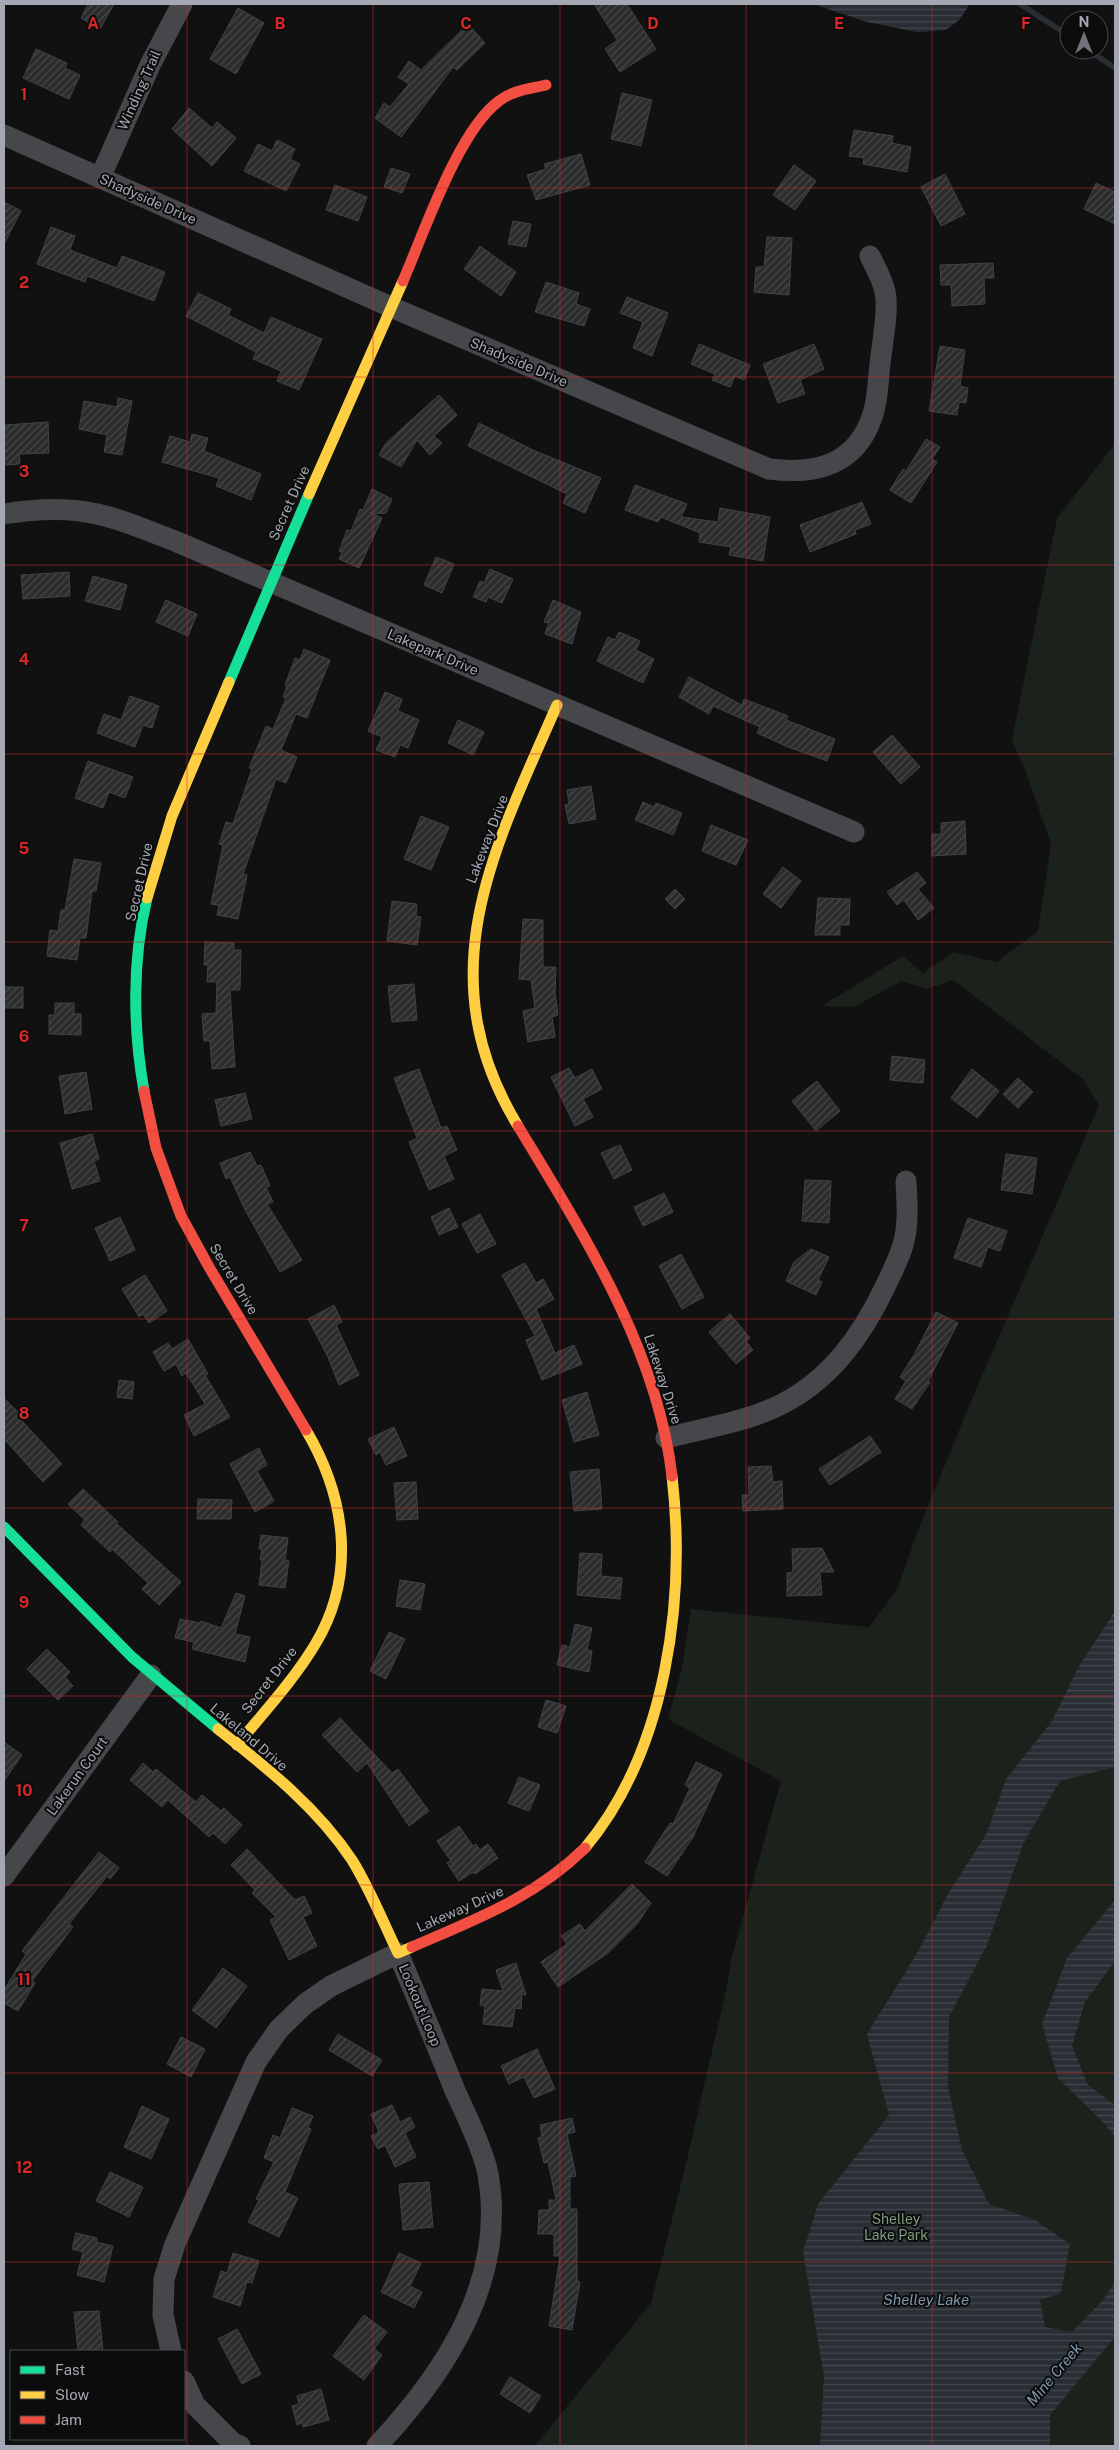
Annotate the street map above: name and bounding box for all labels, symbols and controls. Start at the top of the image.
north arrow [1059,10,1109,60]
text: A [87,14,99,33]
text: B [275,14,286,33]
text: C [460,14,472,33]
text: D [647,14,659,33]
text: E [834,14,844,33]
text: F [1021,14,1031,33]
text: N [1079,14,1089,30]
street label: Winding Trail [114,48,164,132]
text: 1 [21,85,27,104]
street label: Shadyside Drive [97,170,199,228]
text: 2 [19,273,29,292]
street label: Shadyside Drive [468,334,570,390]
text: 3 [19,462,29,481]
street label: Secret Drive [265,463,313,543]
street label: Lakepark Drive [385,626,481,678]
text: 4 [19,650,30,669]
street label: Lakeway Drive [463,792,511,886]
text: 5 [19,839,30,858]
street label: Secret Drive [122,841,156,923]
text: 6 [19,1027,29,1046]
text: 7 [19,1216,29,1235]
street label: Secret Drive [207,1241,262,1318]
street label: Lakeway Drive [641,1332,685,1426]
text: 8 [19,1404,30,1423]
text: 9 [19,1593,29,1612]
street label: Secret Drive [238,1643,300,1717]
street label: Lakeland Drive [207,1700,291,1774]
street label: Lakerun Court [43,1734,111,1818]
text: 10 [15,1781,33,1800]
street label: Lakeway Drive [414,1883,506,1935]
street label: Lookout Loop [395,1961,445,2049]
text: 11 [17,1970,31,1989]
text: 12 [15,2158,33,2177]
park label: Shelley Lake Park [864,2211,928,2243]
water label: Shelley Lake [883,2291,969,2308]
water label: Mine Creek [1023,2339,1086,2409]
legend [10,2350,185,2440]
text: Fast [55,2361,85,2378]
text: Slow [55,2386,90,2403]
text: Jam [55,2411,82,2428]

